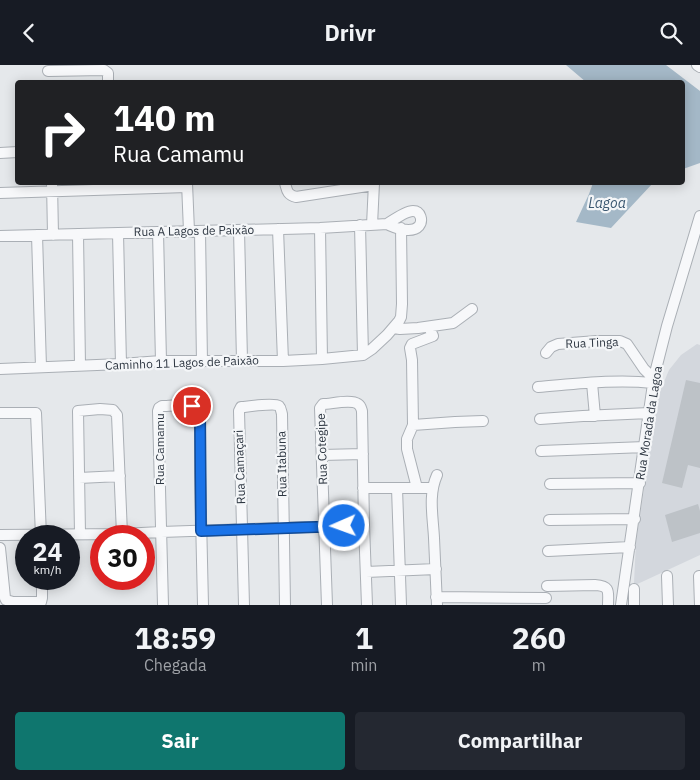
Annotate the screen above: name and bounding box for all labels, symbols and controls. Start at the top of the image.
text: Drivr [324,18,376,47]
icon: back [15,19,43,47]
icon: search [657,19,685,47]
text: 140 m [113,95,216,141]
icon: right [30,100,95,165]
text: Rua Camamu [113,139,245,168]
water label: Lagoa [588,194,626,212]
street label: Rua A Lagos de Paixão [134,222,255,239]
street label: Rua Tinga [565,334,619,351]
street label: Caminho 11 Lagos de Paixão [105,352,259,373]
street label: Rua Morada da Lagoa [632,364,665,481]
pin [171,385,213,427]
icon: arrive [178,392,206,420]
street label: Rua Camamu [152,413,167,485]
street label: Rua Cotegipe [313,413,330,485]
street label: Rua Camaçari [231,430,248,504]
street label: Rua Itabuna [273,430,290,497]
position arrow [317,499,369,551]
speed limit sign: 30 [90,525,155,590]
text: 24 [32,535,63,568]
text: km/h [33,562,62,577]
text: 18:59 [134,618,216,657]
text: 1 [355,618,373,657]
text: 260 [512,618,566,657]
text: Chegada [144,655,206,675]
text: min [350,655,377,675]
text: m [532,655,546,675]
button: Sair [15,712,345,770]
button: Compartilhar [355,712,685,770]

